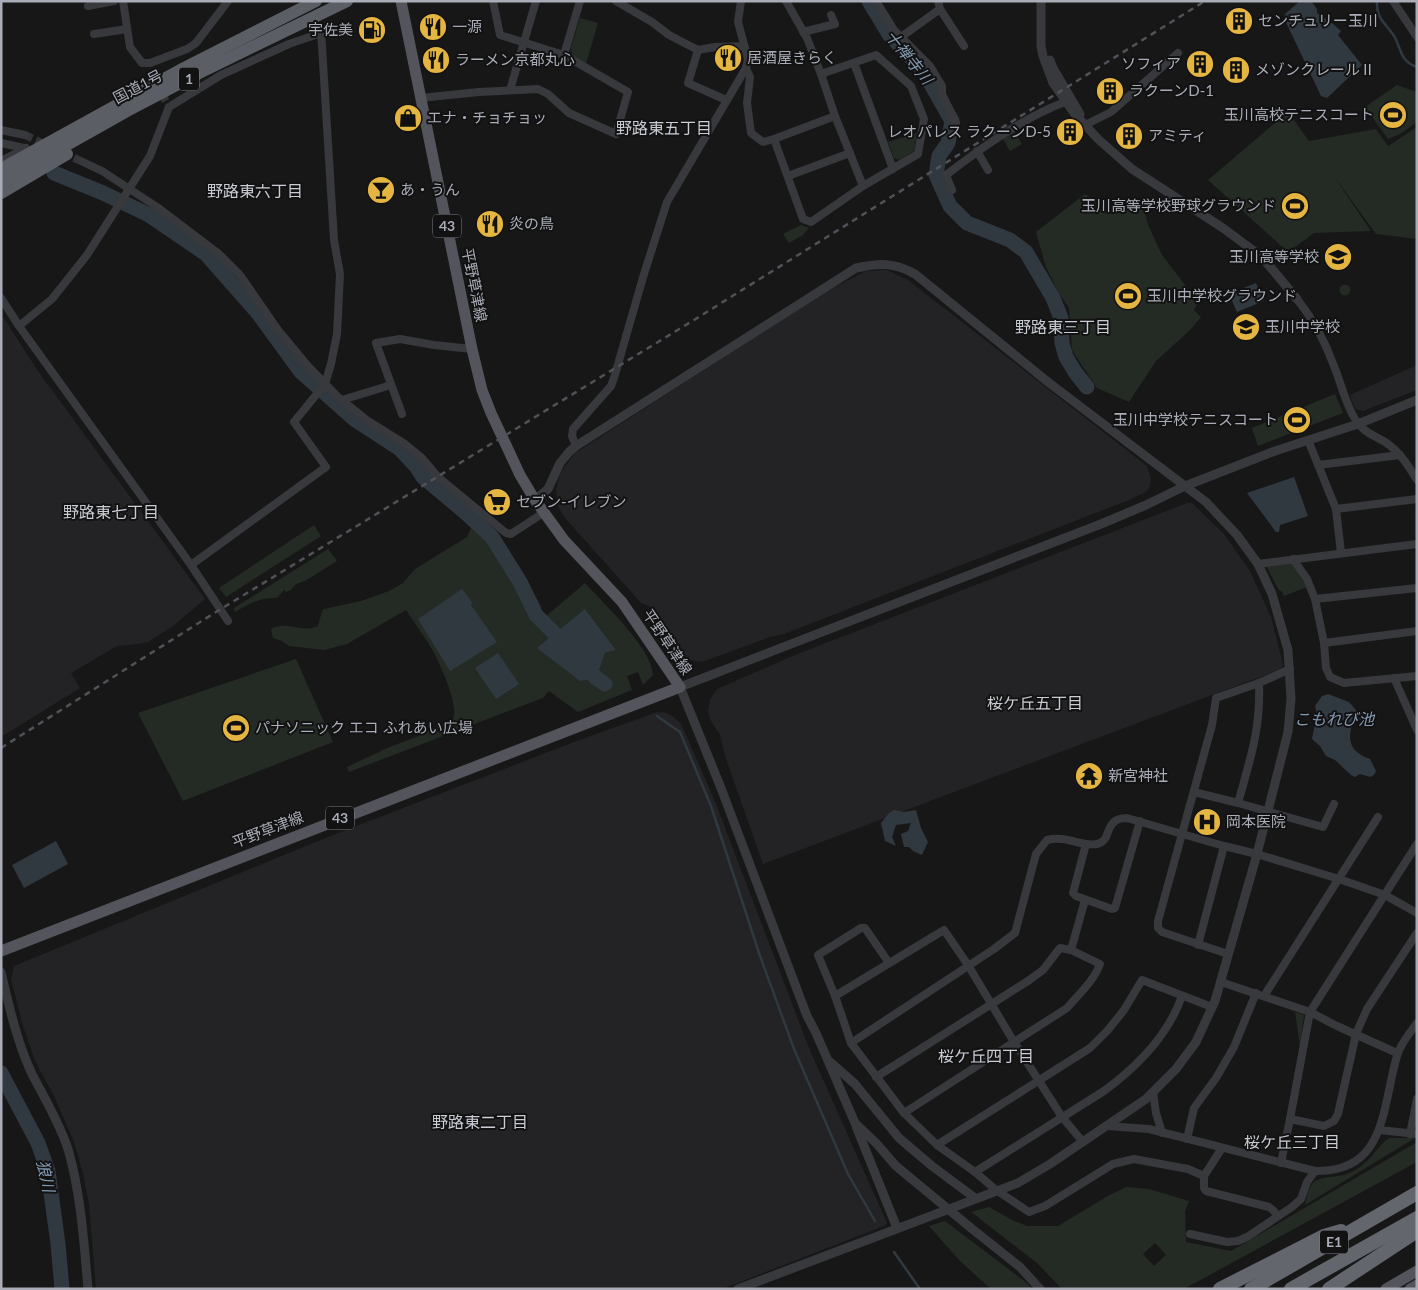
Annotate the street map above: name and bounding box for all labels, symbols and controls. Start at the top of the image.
building icon: センチュリー玉川 [1224,6,1254,36]
place label: センチュリー玉川 [1258,11,1378,29]
restaurant icon: 一源 [418,12,448,42]
fuel station icon: 宇佐美 [357,15,387,45]
place label: 一源 [452,17,482,35]
place label: 宇佐美 [308,20,353,38]
water label: 十禅寺川 [882,26,938,89]
restaurant icon: 居酒屋きらく [713,43,743,73]
restaurant icon: ラーメン京都丸心 [421,45,451,75]
place label: 居酒屋きらく [747,48,837,66]
building icon: ソフィア [1185,49,1215,79]
place label: ラーメン京都丸心 [455,50,574,68]
place label: ソフィア [1121,54,1181,72]
building icon: メゾンクレールⅡ [1221,55,1251,85]
place label: メゾンクレールⅡ [1255,60,1375,78]
street label: 国道1号 [110,66,165,107]
road number: 1 [179,68,199,90]
building icon: ラクーンD-1 [1095,76,1125,106]
place label: ラクーンD-1 [1129,81,1214,99]
sports icon: 玉川高校テニスコート [1378,100,1408,130]
shop icon: エナ・チョチョッ [393,103,423,133]
place label: 玉川高校テニスコート [1224,105,1374,123]
place label: エナ・チョチョッ [427,108,547,126]
building icon: レオパレス ラクーンD-5 [1055,117,1085,147]
district label: 野路東五丁目 [616,118,712,137]
building icon: アミティ [1114,121,1144,151]
place label: レオパレス ラクーンD-5 [887,122,1051,140]
place label: アミティ [1148,126,1207,144]
bar icon: あ・うん [366,175,396,205]
place label: あ・うん [400,180,460,198]
district label: 野路東六丁目 [207,181,303,200]
sports icon: 玉川高等学校野球グラウンド [1280,191,1310,221]
place label: 玉川高等学校野球グラウンド [1081,196,1276,214]
restaurant icon: 炎の鳥 [475,209,505,239]
place label: 炎の鳥 [509,214,554,232]
road number: 43 [433,215,461,238]
school or university icon: 玉川高等学校 [1323,242,1353,272]
street label: 平野草津線 [459,246,491,323]
place label: 玉川高等学校 [1229,247,1319,265]
sports icon: 玉川中学校グラウンド [1113,281,1143,311]
place label: 玉川中学校グラウンド [1147,286,1297,304]
school or university icon: 玉川中学校 [1231,312,1261,342]
district label: 野路東三丁目 [1015,317,1111,336]
place label: 玉川中学校 [1265,317,1340,335]
sports icon: 玉川中学校テニスコート [1282,405,1312,435]
place label: 玉川中学校テニスコート [1113,410,1278,428]
supermarket icon: セブン-イレブン [482,487,512,517]
place label: セブン-イレブン [516,492,627,510]
district label: 野路東七丁目 [63,502,159,521]
street label: 平野草津線 [639,605,696,678]
district label: 桜ケ丘五丁目 [987,693,1083,712]
water label: こもれび池 [1294,709,1376,728]
sports icon: パナソニック エコ ふれあい広場 [221,713,251,743]
place label: パナソニック エコ ふれあい広場 [255,718,473,736]
temple icon: 新宮神社 [1074,761,1104,791]
place label: 新宮神社 [1108,766,1168,784]
road number: 43 [326,806,354,830]
street label: 平野草津線 [229,807,306,851]
hospital icon: 岡本医院 [1192,807,1222,837]
place label: 岡本医院 [1226,812,1286,830]
district label: 桜ケ丘四丁目 [938,1046,1034,1065]
district label: 野路東二丁目 [432,1112,528,1131]
district label: 桜ケ丘三丁目 [1244,1132,1340,1151]
water label: 狼川 [34,1158,60,1195]
road number: E1 [1320,1230,1348,1254]

